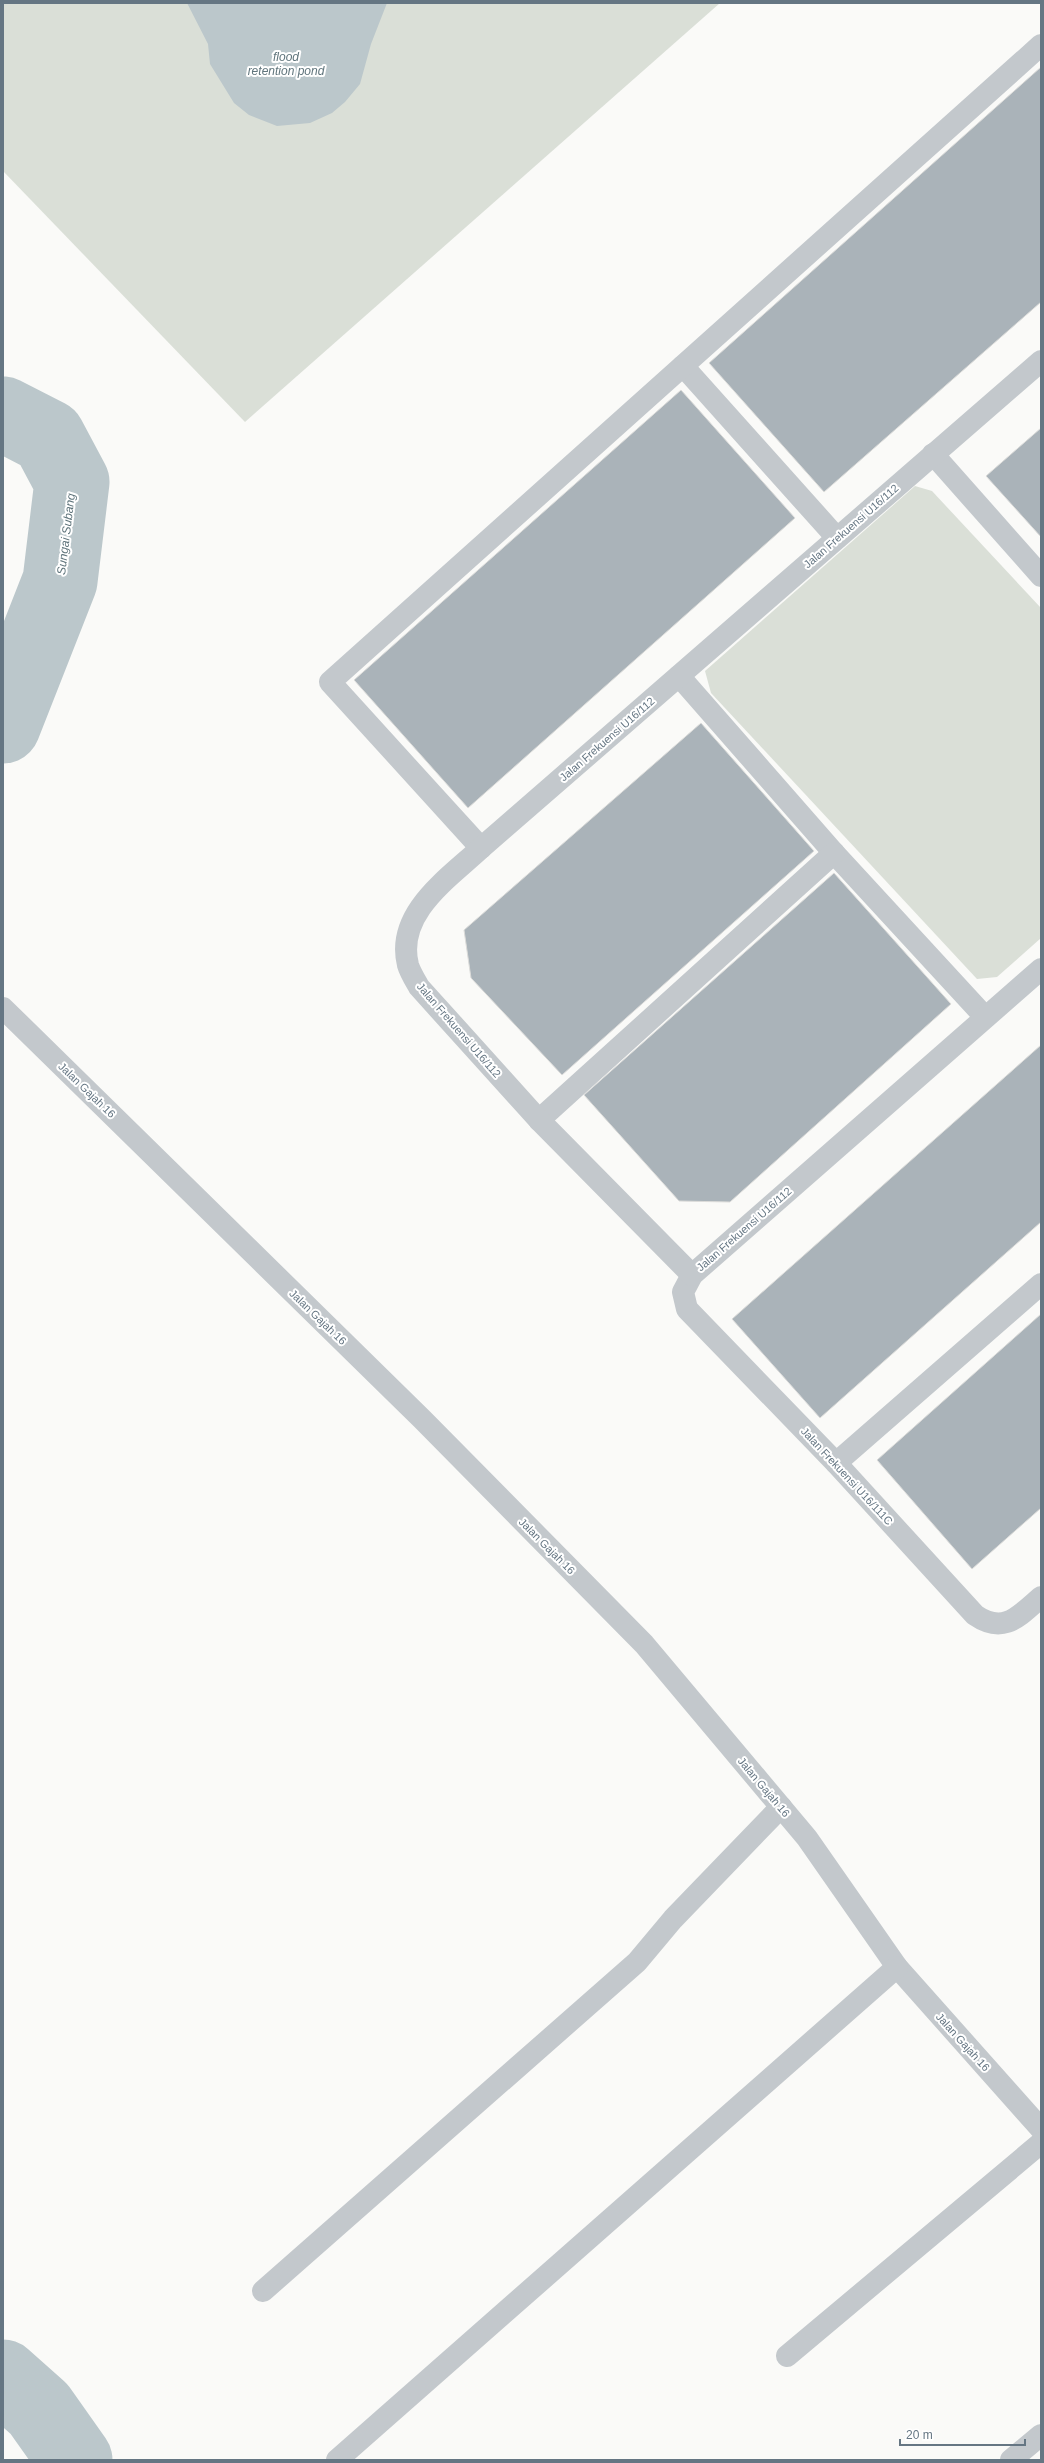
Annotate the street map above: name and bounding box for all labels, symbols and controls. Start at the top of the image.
water label: flood retention pond [248,50,325,78]
street label: Jalan Frekuensi U16/112 [801,482,901,570]
water label: Sungai Subang [54,492,78,576]
street label: Jalan Frekuensi U16/112 [557,695,657,783]
street label: Jalan Frekuensi U16/112 [415,980,503,1080]
street label: Jalan Gajah 16 [56,1060,118,1120]
street label: Jalan Frekuensi U16/112 [694,1185,794,1273]
street label: Jalan Gajah 16 [287,1287,349,1347]
street label: Jalan Frekuensi U16/111C [799,1425,895,1527]
street label: Jalan Gajah 16 [517,1516,577,1576]
street label: Jalan Gajah 16 [736,1755,792,1819]
street label: Jalan Gajah 16 [934,2010,992,2074]
scale bar [900,2421,1025,2447]
text: 20 m [906,2428,933,2442]

